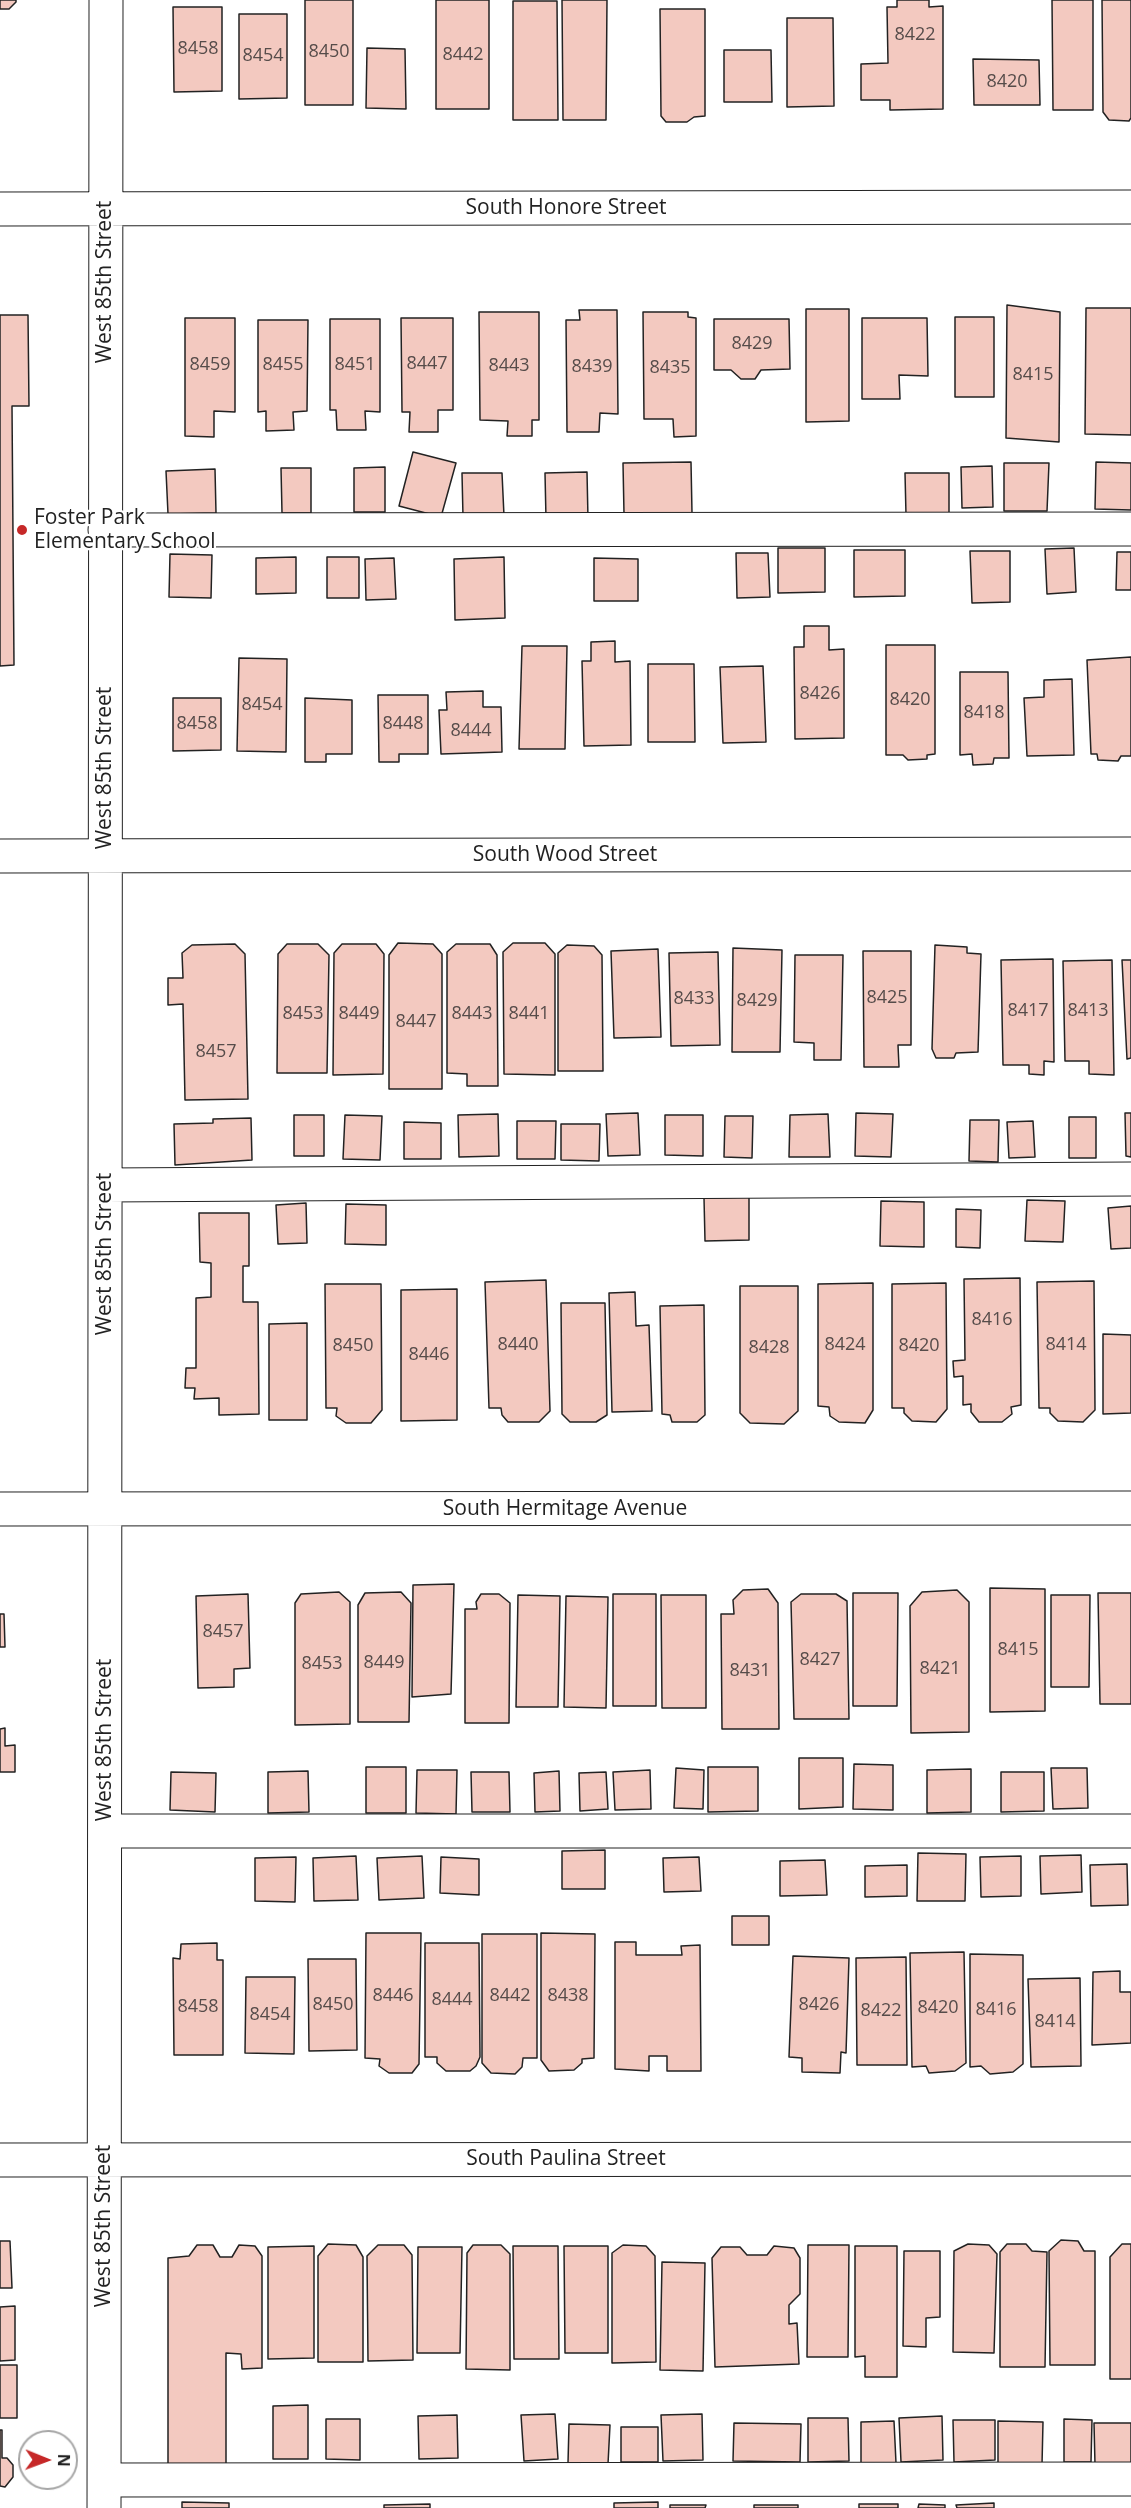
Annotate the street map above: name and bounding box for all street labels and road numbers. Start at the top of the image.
street label: South Honore Street [466,195,666,221]
street label: West 85th Street [92,201,118,363]
street label: West 85th Street [92,687,118,849]
street label: South Wood Street [473,842,657,868]
street label: West 85th Street [92,1173,118,1335]
street label: South Hermitage Avenue [443,1496,687,1522]
street label: West 85th Street [92,1659,118,1821]
street label: West 85th Street [91,2145,117,2307]
street label: South Paulina Street [466,2146,666,2172]

